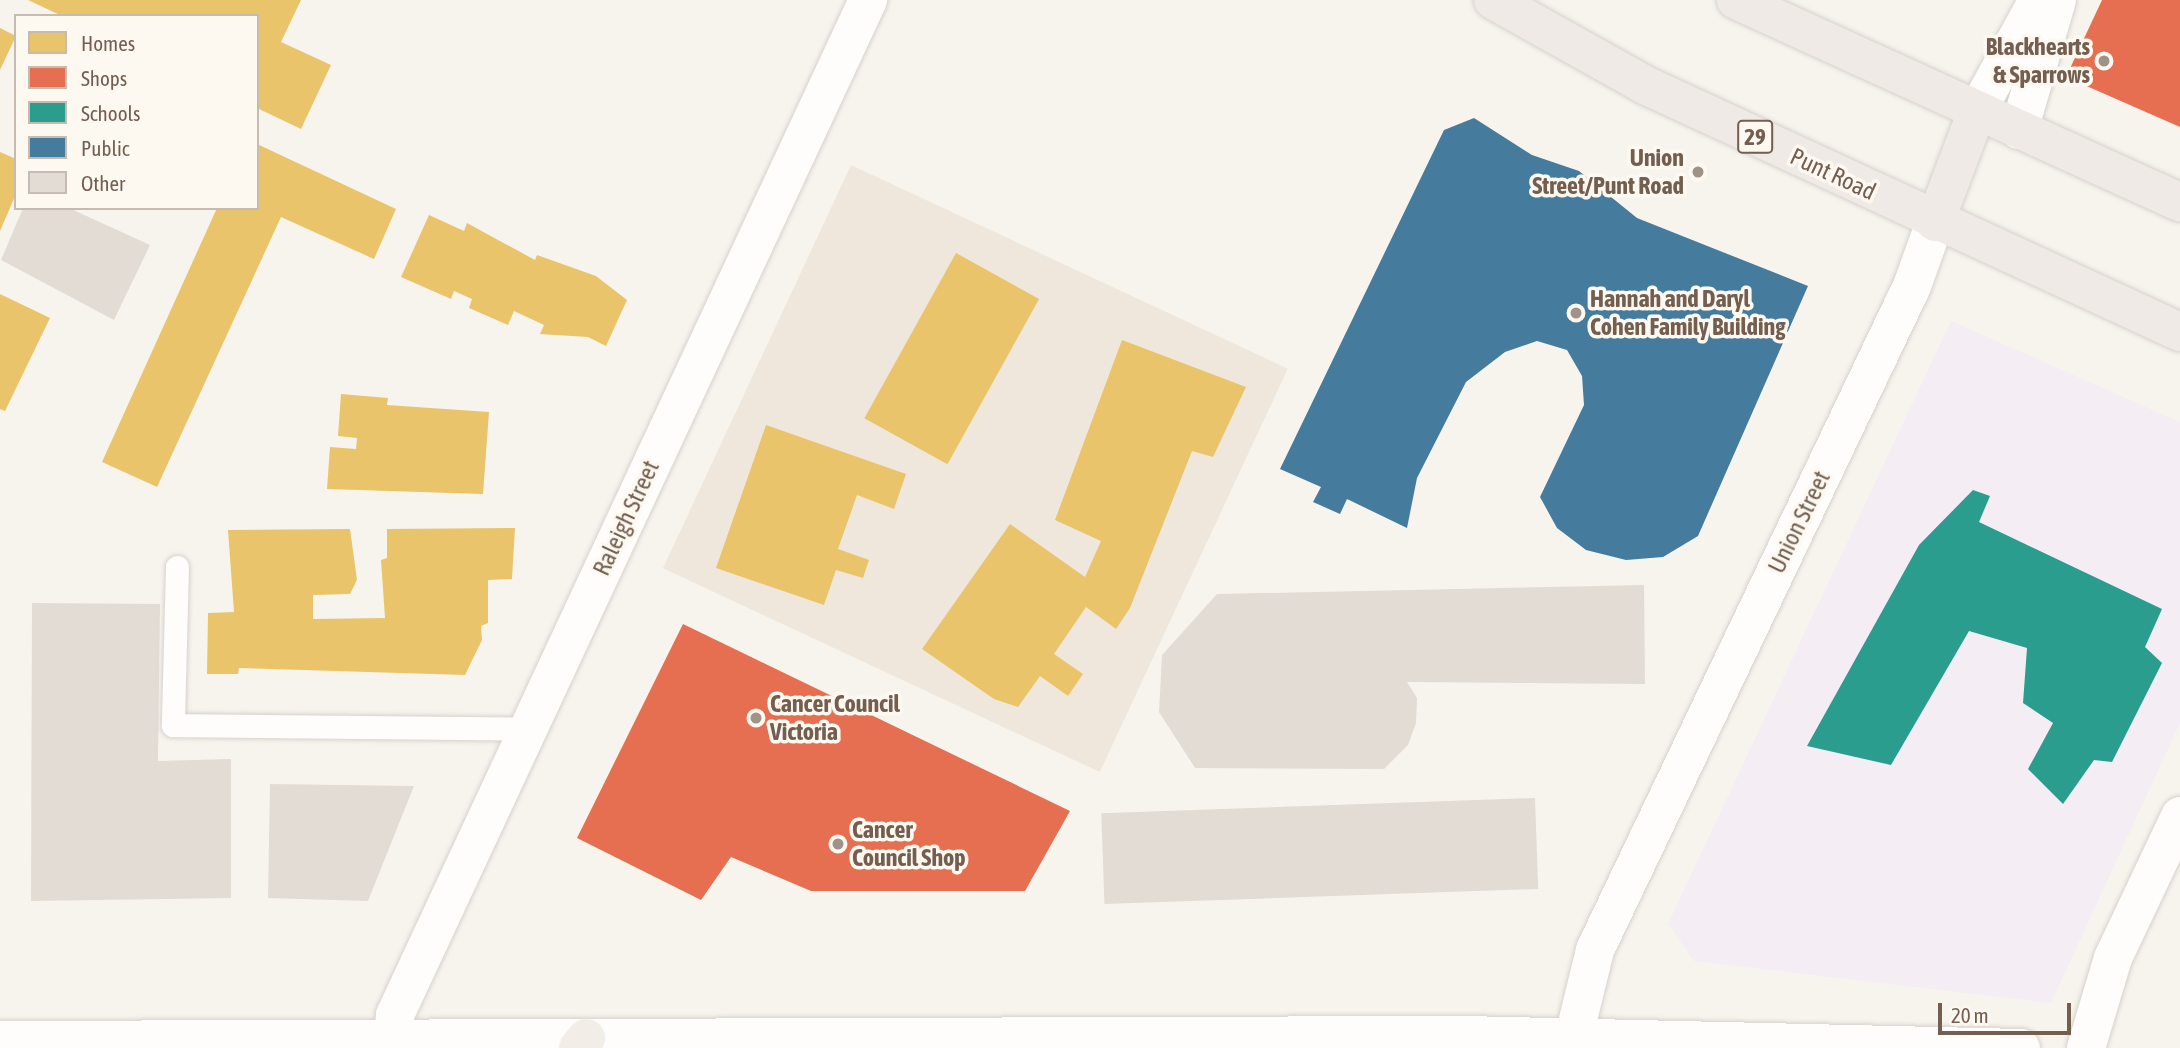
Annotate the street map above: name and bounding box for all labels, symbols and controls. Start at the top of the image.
legend [14,14,259,210]
text: Homes [81,31,135,55]
place label: Blackhearts & Sparrows [1986,33,2090,89]
marker: Blackhearts & Sparrows [2096,53,2112,69]
text: Shops [81,66,127,90]
text: Schools [81,101,141,125]
road number: 29 [1736,118,1774,156]
text: Public [81,136,130,160]
street label: Punt Road [1786,142,1880,206]
place label: Union Street/Punt Road [1532,144,1684,200]
marker: Union Street/Punt Road [1690,164,1706,180]
text: Other [81,171,125,195]
place label: Hannah and Daryl Cohen Family Building [1590,285,1785,341]
marker: Hannah and Daryl Cohen Family Building [1568,305,1584,321]
street label: Raleigh Street [587,456,665,580]
street label: Union Street [1762,466,1836,578]
place label: Cancer Council Victoria [770,690,900,746]
marker: Cancer Council Victoria [748,710,764,726]
place label: Cancer Council Shop [852,816,966,872]
marker: Cancer Council Shop [830,836,846,852]
scale bar [1942,988,2075,1032]
text: 20 m [1951,1003,1989,1027]

